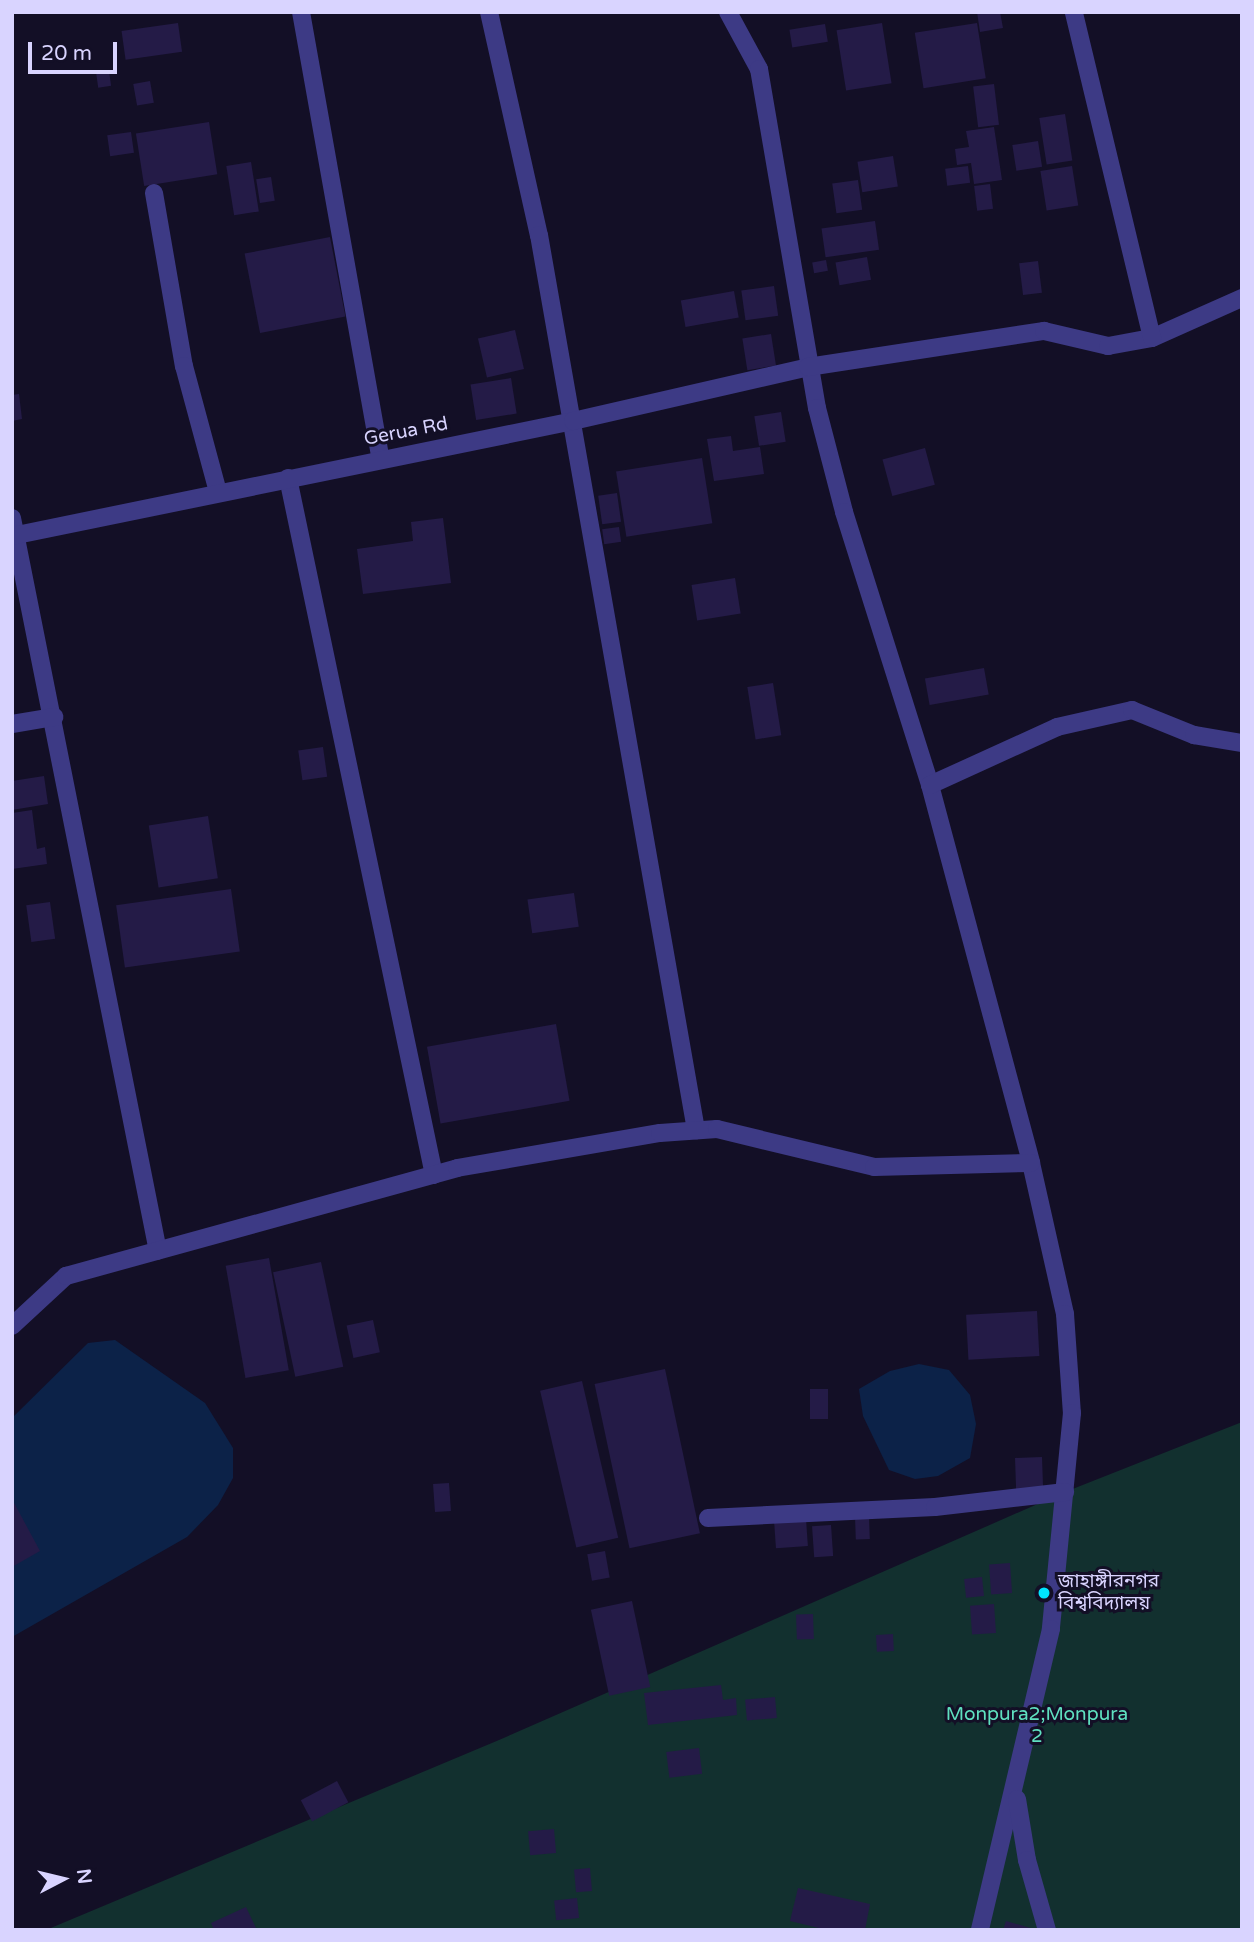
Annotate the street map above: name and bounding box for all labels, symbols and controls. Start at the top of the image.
scale bar [32,28,121,72]
text: 20 m [41,41,92,66]
street label: Gerua Rd [362,413,450,451]
place label: জাহাঙ্গীরনগর বিশ্ববিদ্যালয় [1058,1571,1159,1615]
marker: জাহাঙ্গীরনগর বিশ্ববিদ্যালয় [1036,1585,1052,1601]
park label: Monpura2;Monpura 2 [946,1704,1128,1748]
north arrow [28,1844,98,1914]
text: N [72,1868,96,1885]

